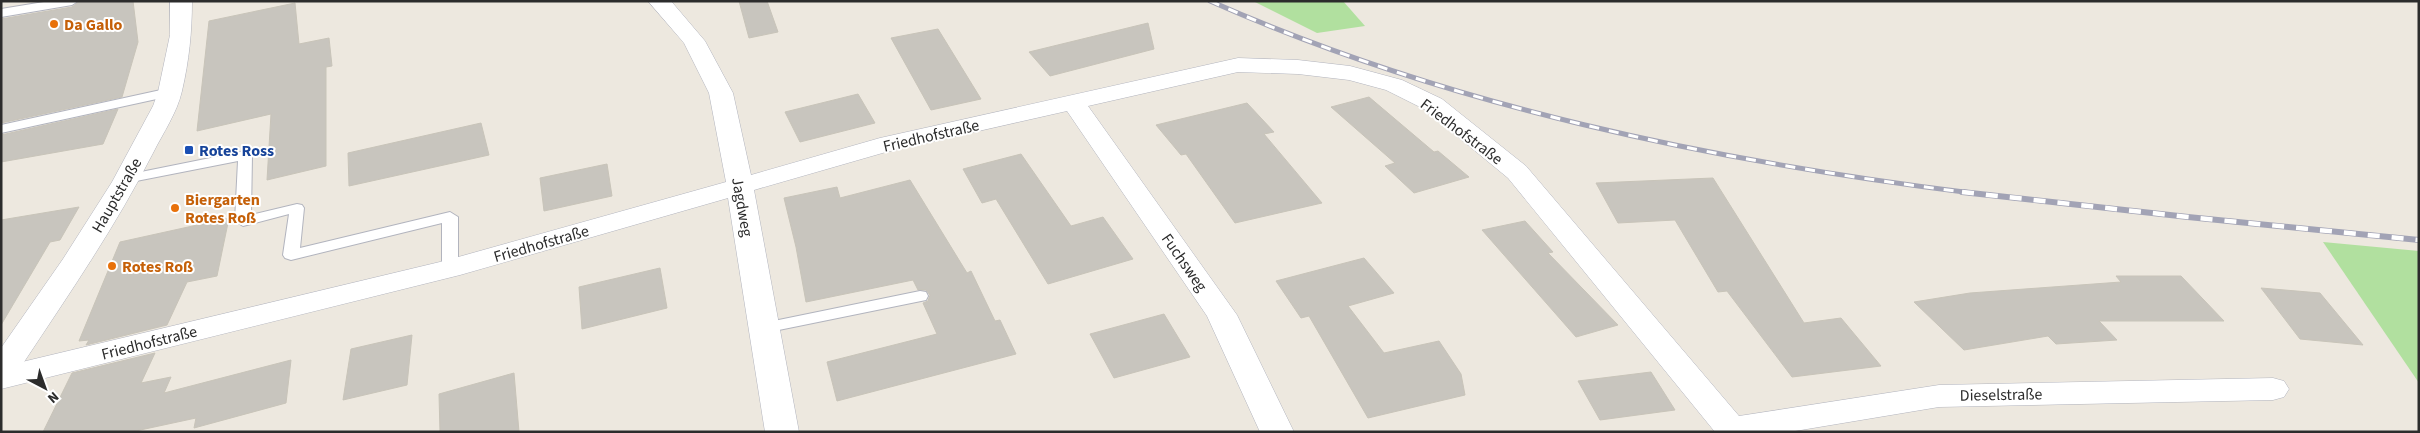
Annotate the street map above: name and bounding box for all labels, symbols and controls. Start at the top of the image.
place label: Da Gallo [64,14,123,36]
marker: Da Gallo [48,18,60,30]
street label: Friedhofstraße [1416,94,1507,170]
street label: Friedhofstraße [881,114,982,158]
place label: Rotes Ross [199,140,274,162]
marker: Rotes Ross [183,144,195,156]
street label: Hauptstraße [87,154,147,237]
street label: Jagdweg [726,176,758,239]
place label: Biergarten Rotes Roß [185,189,260,229]
marker: Biergarten Rotes Roß [169,202,181,214]
street label: Friedhofstraße [491,220,591,268]
street label: Fuchsweg [1156,229,1212,296]
place label: Rotes Roß [122,256,193,278]
marker: Rotes Roß [106,260,118,272]
street label: Friedhofstraße [99,320,200,366]
north arrow [20,363,70,413]
street label: Dieselstraße [1960,383,2043,407]
text: N [43,386,63,408]

